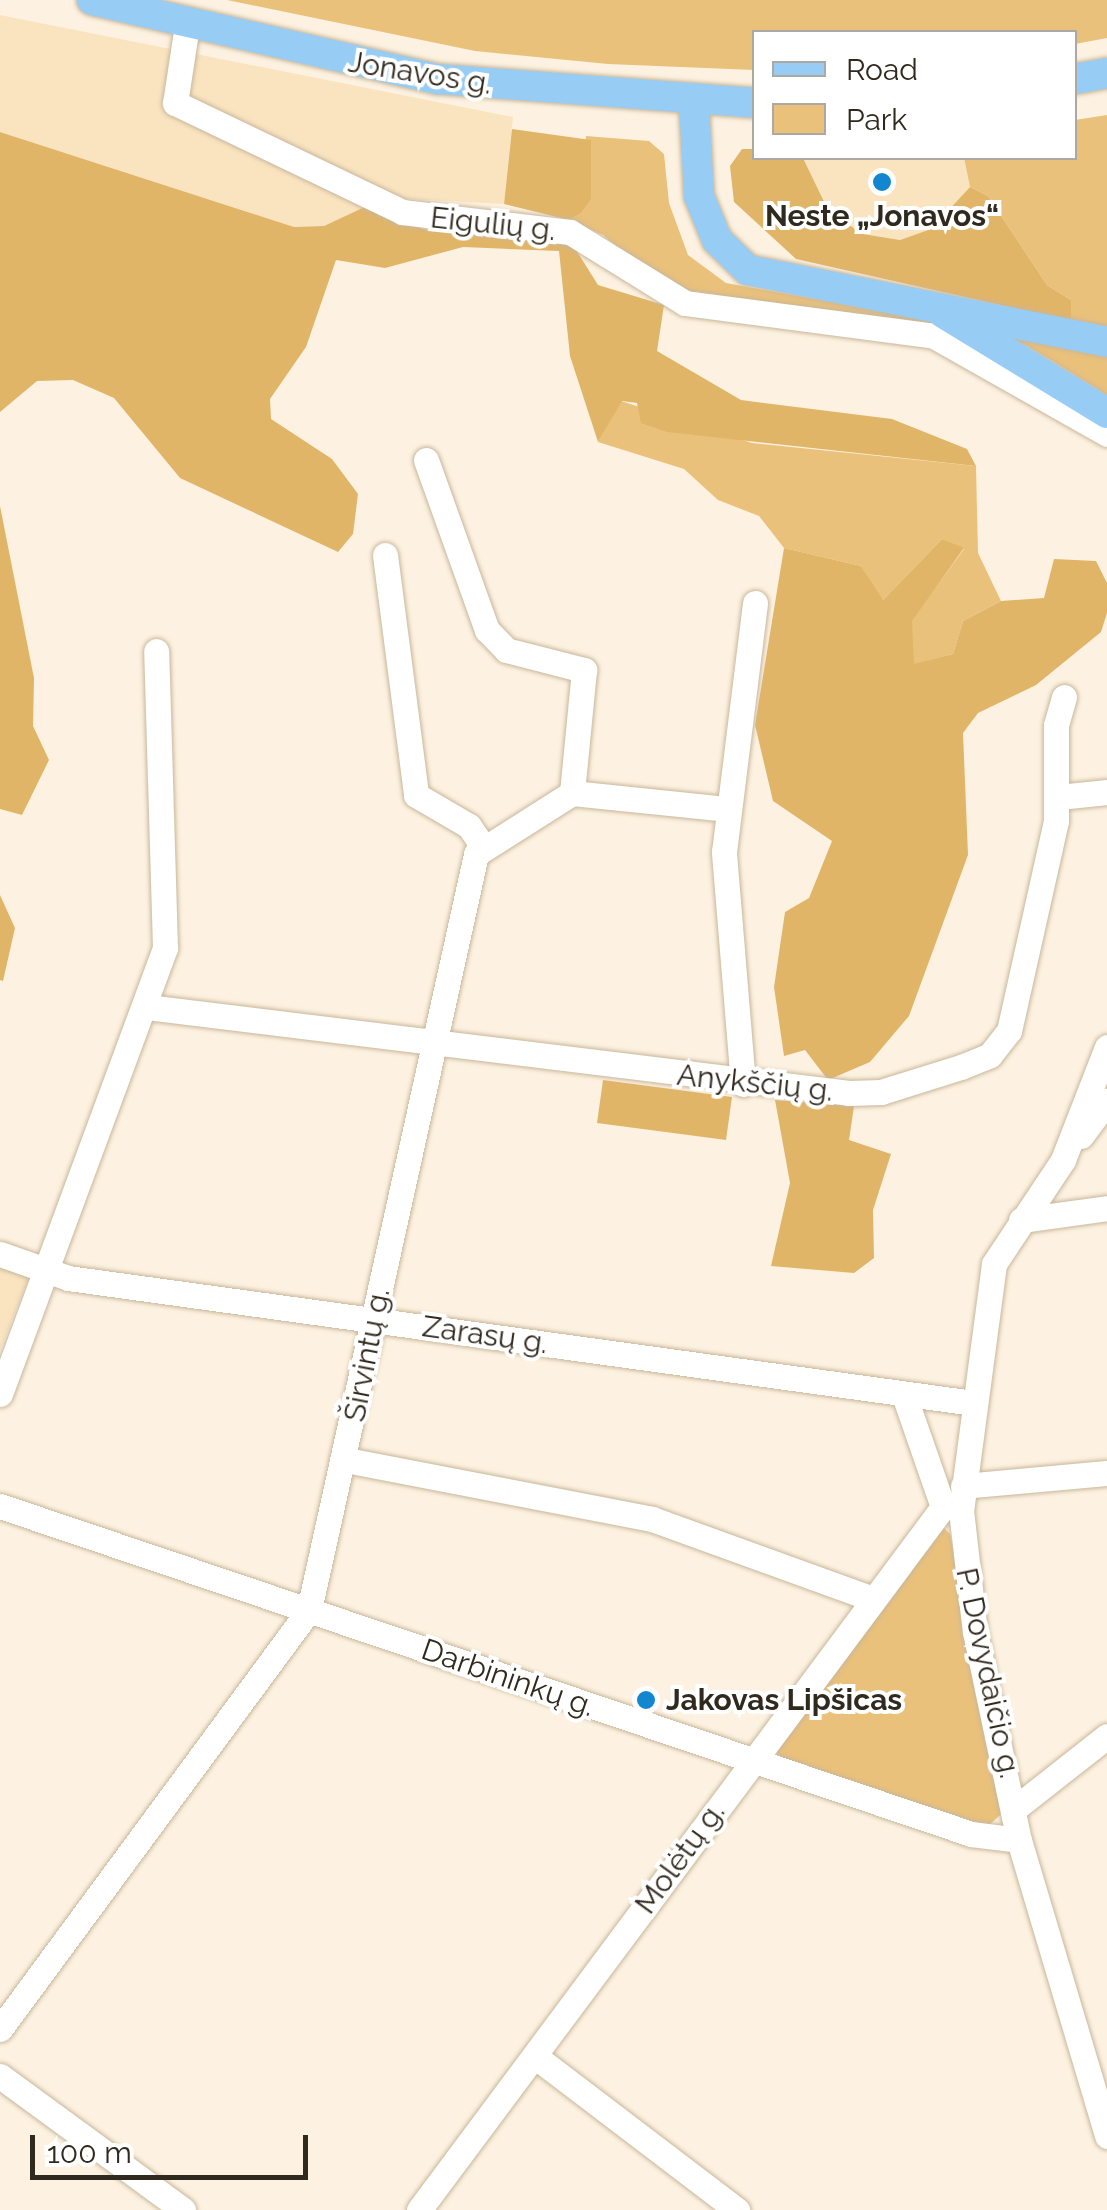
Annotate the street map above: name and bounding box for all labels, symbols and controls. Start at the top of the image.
legend [752,30,1077,160]
street label: Jonavos g. [346,44,494,102]
text: Road [846,52,918,87]
text: Park [846,102,907,137]
marker: Neste „Jonavos“ [871,171,893,193]
place label: Neste „Jonavos“ [765,198,999,234]
street label: Eigulių g. [429,200,557,248]
street label: Anykščių g. [675,1057,835,1109]
street label: Širvintų g. [336,1285,398,1425]
street label: Zarasų g. [420,1308,550,1362]
street label: P. Dovydaičio g. [948,1565,1028,1781]
street label: Darbininkų g. [417,1632,599,1724]
place label: Jakovas Lipšicas [666,1682,902,1718]
marker: Jakovas Lipšicas [635,1689,657,1711]
street label: Molėtų g. [627,1795,733,1921]
scale bar [35,2115,312,2177]
text: 100 m [47,2135,132,2170]

